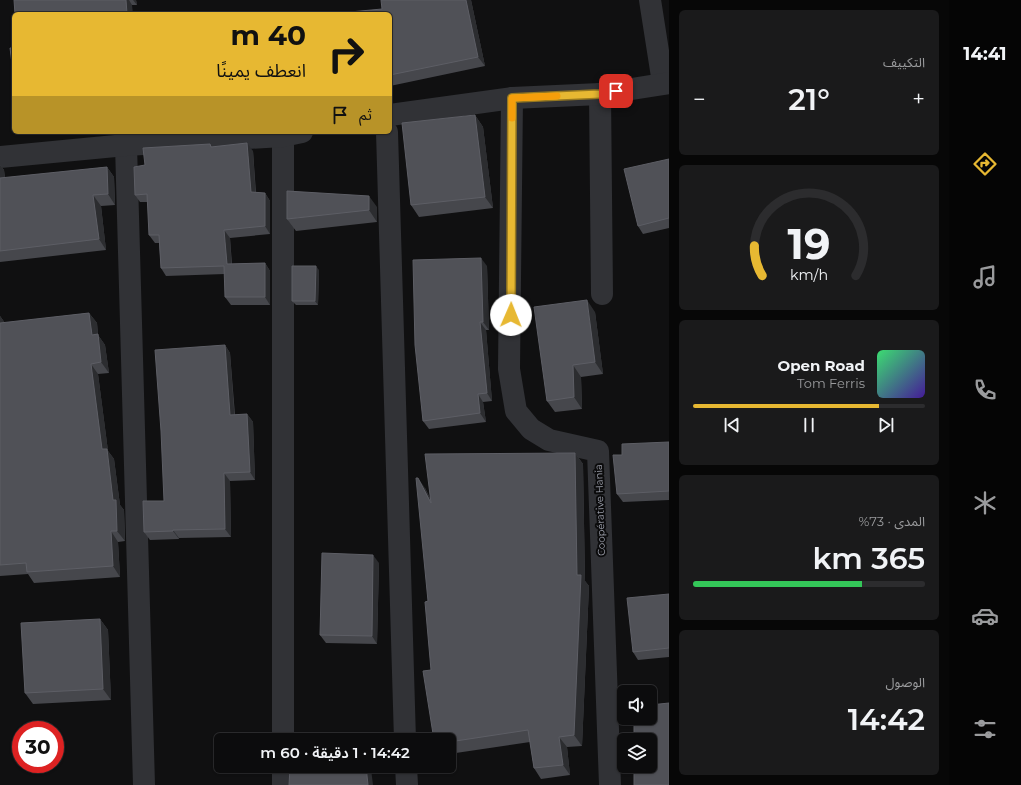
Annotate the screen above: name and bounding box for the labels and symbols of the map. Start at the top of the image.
pin [599,74,633,108]
position arrow [490,294,532,336]
street label: Coopérative Hania [592,464,608,556]
speed limit sign: 30 [12,721,64,773]

